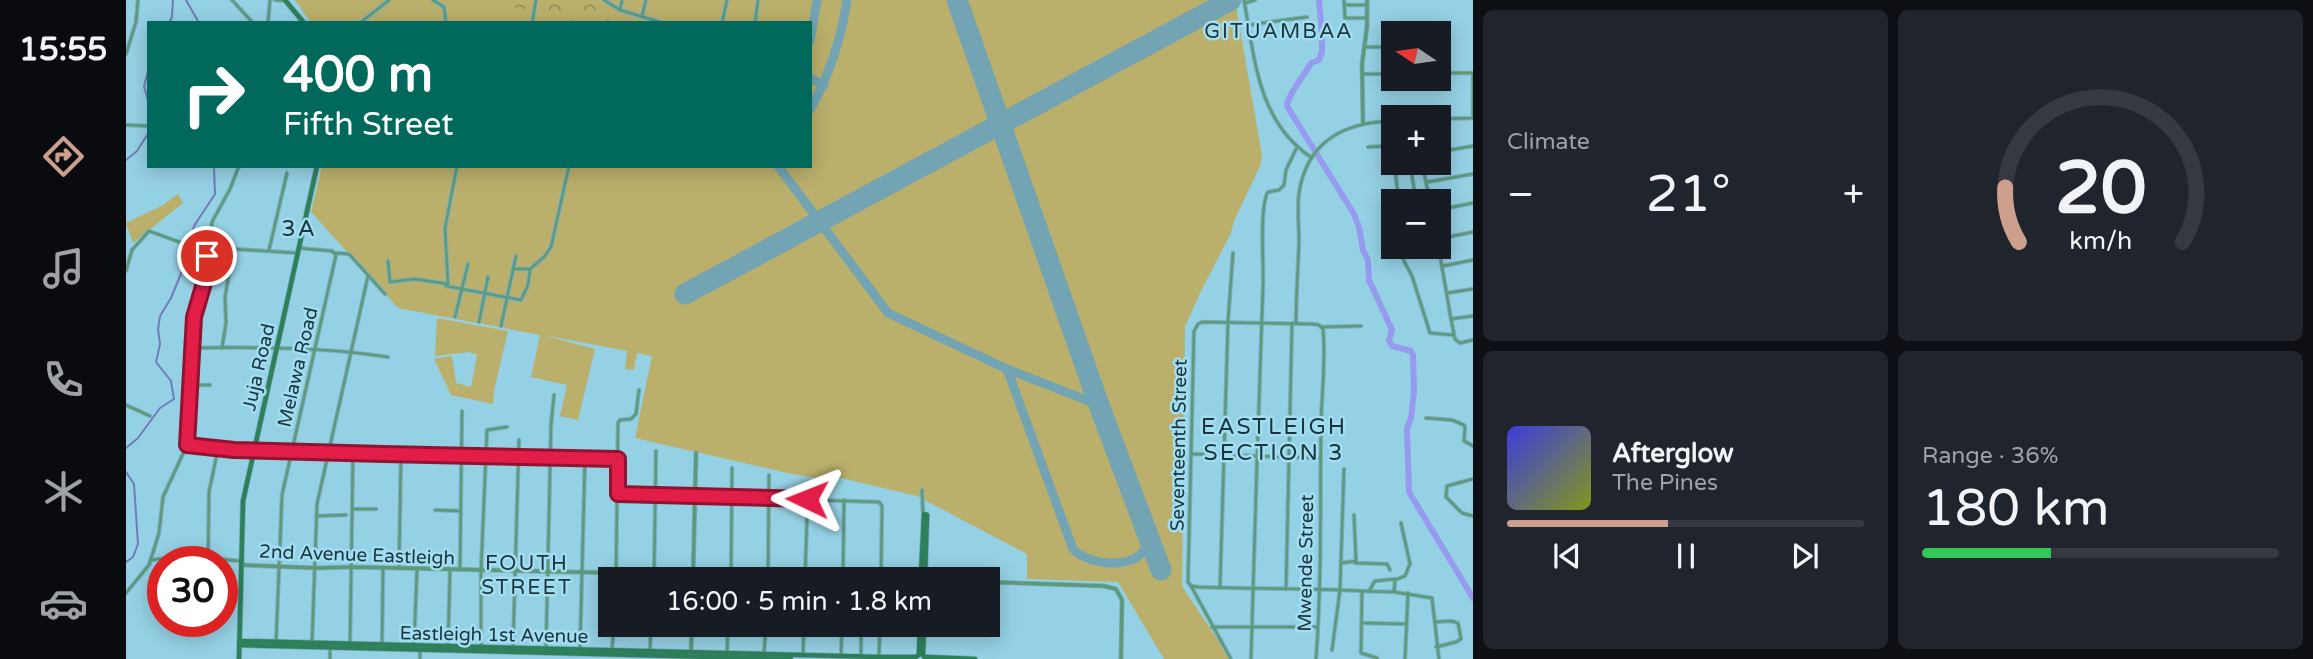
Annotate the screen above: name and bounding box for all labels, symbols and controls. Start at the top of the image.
district label: GITUAMBAA [1204,19,1354,44]
north arrow [1381,21,1451,91]
map controls [1381,21,1451,259]
text: 15:55 [19,31,107,69]
text: 400 m [283,46,433,105]
icon: right [168,49,259,140]
button: + [1381,105,1451,175]
text: Fifth Street [283,106,453,144]
text: Climate [1507,128,1590,156]
icon: directions [39,132,88,181]
text: 20 [2055,145,2146,233]
text: 21° [1646,163,1731,226]
text: − [1507,172,1534,218]
text: + [1843,172,1864,218]
button: − [1381,189,1451,259]
district label: 3A [281,215,317,243]
text: km/h [2069,225,2132,255]
pin [177,226,237,286]
icon: arrive [188,237,226,275]
icon: music [39,244,88,293]
street label: Melawa Road [273,305,322,429]
street label: Juja Road [238,322,280,413]
icon: phone [39,355,88,404]
street label: Seventeenth Street [1166,359,1192,531]
district label: EASTLEIGH SECTION 3 [1201,413,1347,467]
text: Afterglow [1612,438,1734,469]
text: Range · 36% [1922,442,2058,470]
position arrow [770,462,844,536]
icon: climate [39,467,88,516]
text: The Pines [1612,469,1718,497]
text: 180 km [1922,477,2110,540]
street label: Mwende Street [1294,494,1318,632]
icon: previous [1548,537,1586,575]
icon: pause [1667,537,1705,575]
icon: next [1786,537,1824,575]
street label: 2nd Avenue Eastleigh [259,541,455,569]
speed limit sign: 30 [147,546,238,637]
district label: FOUTH STREET [481,551,573,600]
icon: car [39,579,88,628]
text: 16:00 · 5 min · 1.8 km [666,586,932,617]
street label: Eastleigh 1st Avenue [399,622,589,648]

